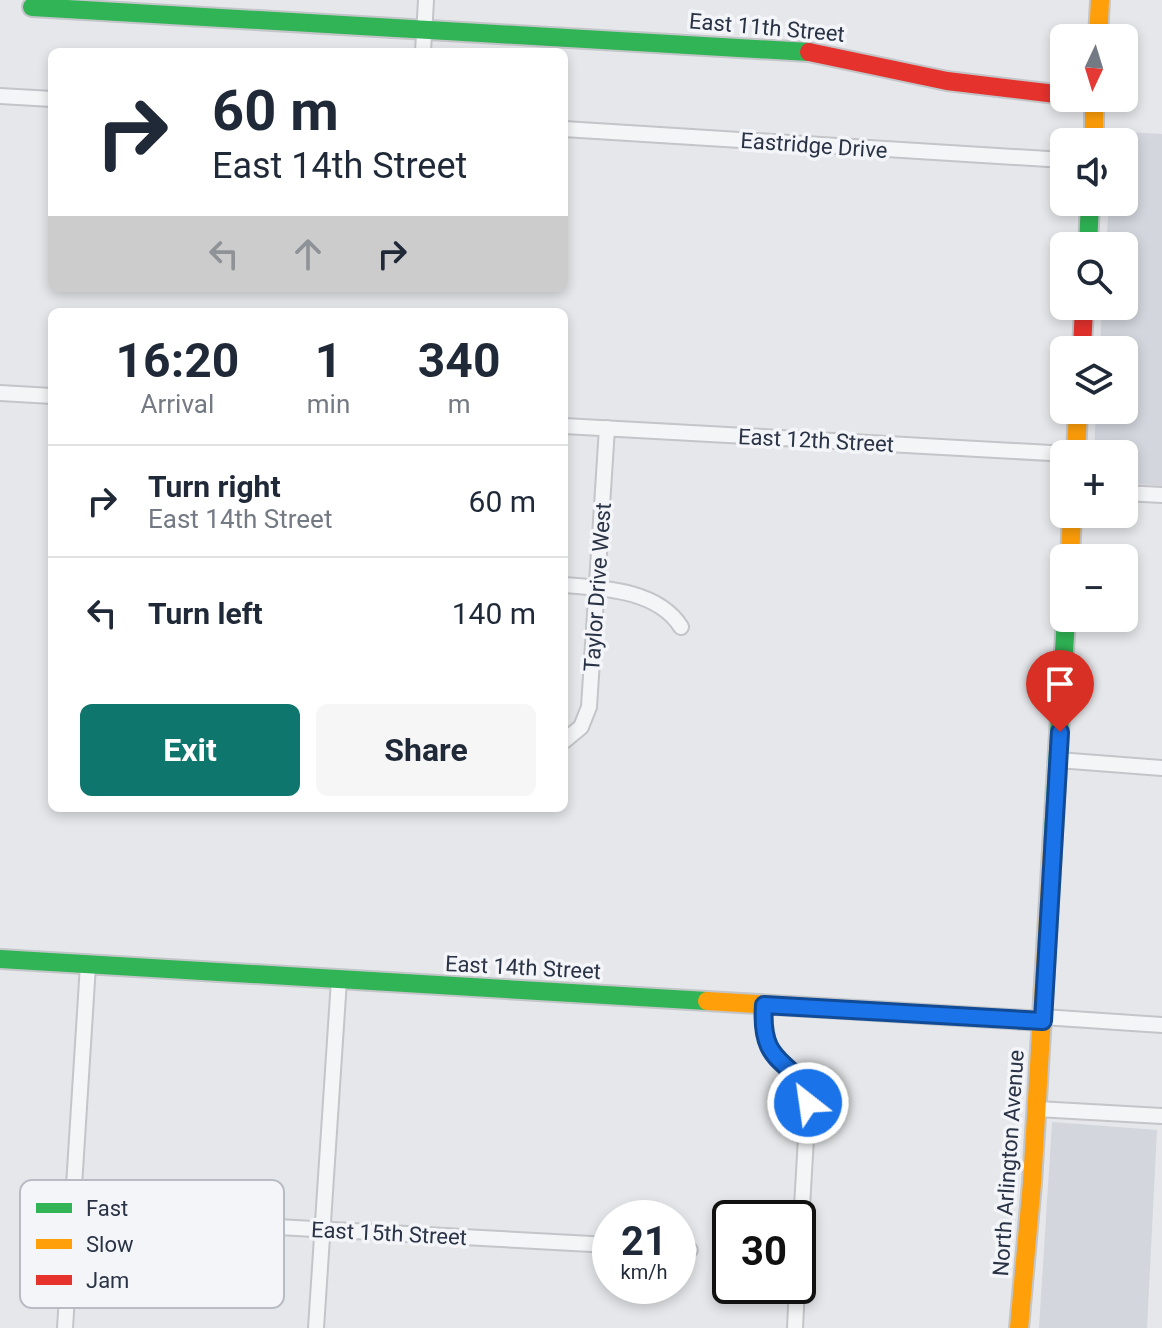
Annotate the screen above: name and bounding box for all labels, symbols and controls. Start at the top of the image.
street label: East 11th Street [688,8,846,47]
north arrow [1050,24,1138,112]
map controls [1050,24,1138,632]
text: 60 m [212,78,339,144]
icon: right [80,80,184,184]
street label: Eastridge Drive [740,128,888,163]
button: sound [1050,128,1138,216]
text: East 14th Street [212,145,467,187]
icon: left [202,232,246,276]
icon: ahead [286,232,330,276]
icon: right [370,232,414,276]
button: search [1050,232,1138,320]
text: 16:20 [116,332,239,389]
text: 1 [315,332,342,389]
text: 340 [418,332,500,389]
button: layers [1050,336,1138,424]
text: Arrival [141,389,214,419]
text: min [307,389,350,419]
text: m [448,389,471,419]
street label: East 12th Street [737,424,895,457]
button: + [1050,440,1138,528]
text: Turn right [148,469,281,504]
icon: right [80,479,124,523]
text: 60 m [469,484,536,519]
street label: Taylor Drive West [579,502,616,672]
text: East 14th Street [148,504,332,534]
button: − [1050,544,1138,632]
icon: left [80,591,124,635]
text: Turn left [148,596,263,631]
text: 140 m [452,596,536,631]
pin [1026,650,1094,732]
icon: arrive [1038,662,1082,706]
button: Exit [80,704,300,796]
button: Share [316,704,536,796]
street label: East 14th Street [444,951,602,984]
street label: North Arlington Avenue [988,1049,1029,1277]
position arrow [766,1061,850,1145]
legend [20,1180,284,1308]
text: Fast [86,1196,128,1221]
speed limit sign: 30 [712,1200,816,1304]
street label: East 15th Street [310,1217,468,1250]
text: 21 [621,1218,667,1265]
text: Slow [86,1232,134,1257]
text: km/h [621,1260,667,1284]
text: Jam [86,1268,129,1293]

